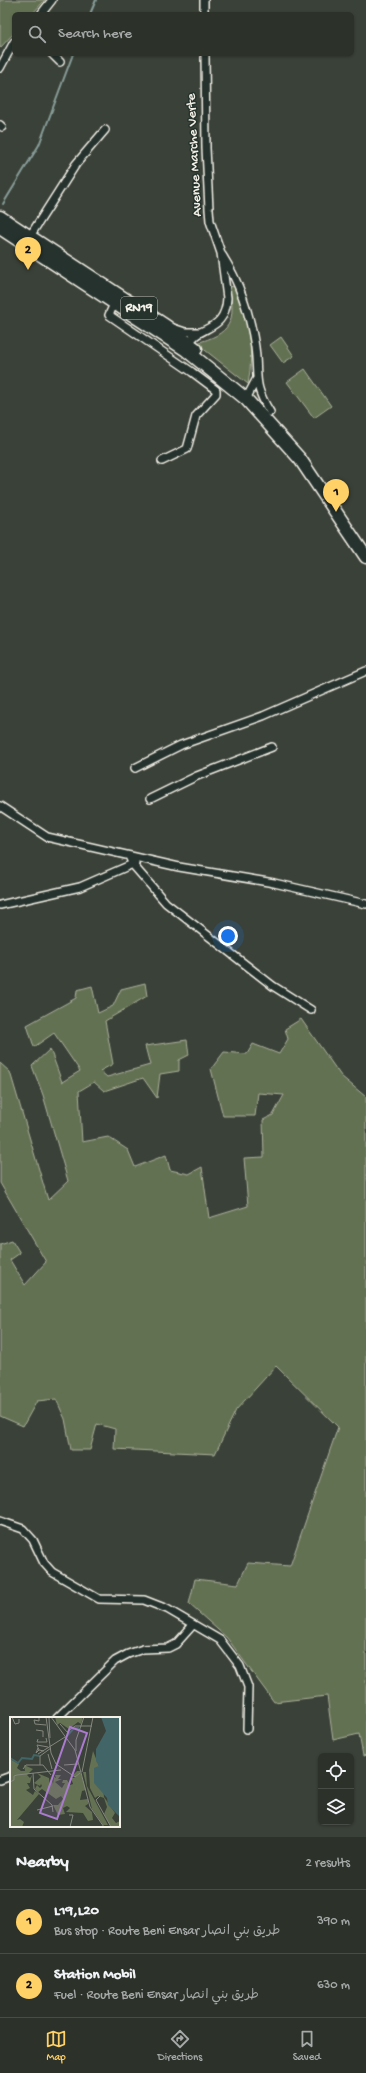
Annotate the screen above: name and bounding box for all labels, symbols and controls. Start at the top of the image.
search box [12,12,354,56]
icon: search [26,23,48,45]
text: Search here [58,25,132,43]
street label: Avenue Marche Verte [183,92,207,217]
pin: 2 [15,237,41,270]
road number: RN19 [121,297,157,319]
pin: 1 [323,479,349,512]
your location [218,926,238,946]
inset map [10,1717,120,1827]
map controls [318,1753,354,1825]
button: locate [318,1753,354,1789]
button: layers [318,1789,354,1825]
text: Nearby [16,1853,69,1873]
text: 2 results [305,1856,350,1871]
text: L19,L20 [54,1902,99,1920]
text: 1 [26,1914,32,1929]
text: 390 m [317,1914,350,1929]
text: Bus stop · Route Beni Ensar طريق بني انصار [54,1924,280,1939]
text: Station Mobil [54,1966,136,1984]
text: 2 [26,1978,32,1993]
text: 630 m [317,1978,350,1993]
text: Fuel · Route Beni Ensar طريق بني انصار [54,1988,259,2003]
tab: Map [45,2028,67,2064]
tab: Directions [158,2028,202,2064]
tab: Saved [293,2028,321,2064]

